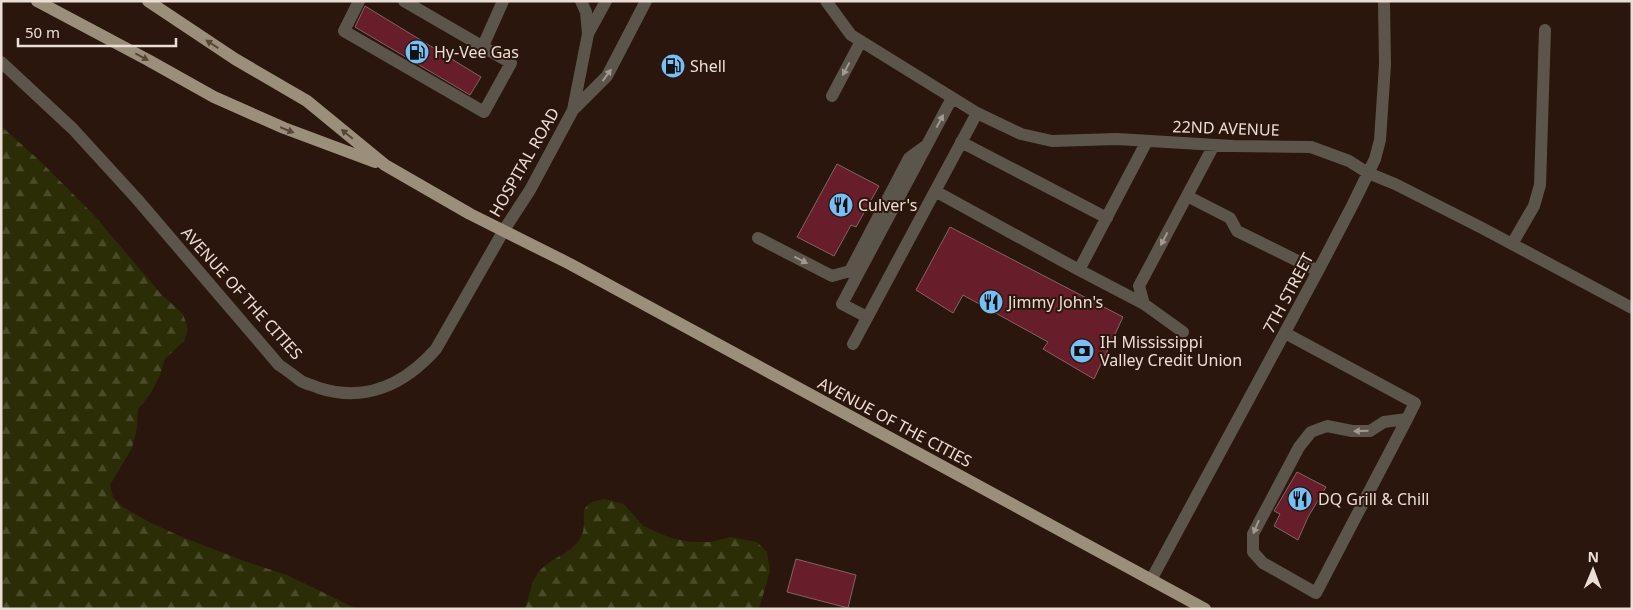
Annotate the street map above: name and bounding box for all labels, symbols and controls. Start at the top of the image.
scale bar [18,15,175,47]
text: 50 m [25,22,60,42]
fuel station icon: Hy-Vee Gas [404,39,430,65]
one-way arrow [206,40,219,49]
place label: Hy-Vee Gas [434,41,519,63]
one-way arrow [135,53,149,61]
fuel station icon: Shell [660,53,686,79]
place label: Shell [690,55,726,77]
one-way arrow [842,61,850,76]
one-way arrow [602,68,612,82]
street label: HOSPITAL ROAD [484,103,564,221]
one-way arrow [936,114,944,128]
street label: 22ND AVENUE [1172,115,1280,141]
one-way arrow [280,126,294,134]
one-way arrow [341,129,354,140]
restaurant icon: Culver's [828,192,854,218]
place label: Culver's [858,194,917,216]
street label: AVENUE OF THE CITIES [177,222,308,364]
one-way arrow [1160,232,1168,247]
street label: 7TH STREET [1258,249,1319,337]
one-way arrow [794,256,809,264]
restaurant icon: Jimmy John's [978,289,1004,315]
place label: Jimmy John's [1006,291,1103,313]
place label: IH Mississippi Valley Credit Union [1100,331,1242,371]
bank icon: IH Mississippi Valley Credit Union [1069,338,1095,364]
street label: AVENUE OF THE CITIES [814,372,976,472]
one-way arrow [1353,427,1369,435]
restaurant icon: DQ Grill & Chill [1287,486,1313,512]
place label: DQ Grill & Chill [1318,488,1429,510]
one-way arrow [1252,520,1261,535]
north arrow [1568,545,1618,595]
text: N [1587,547,1599,566]

